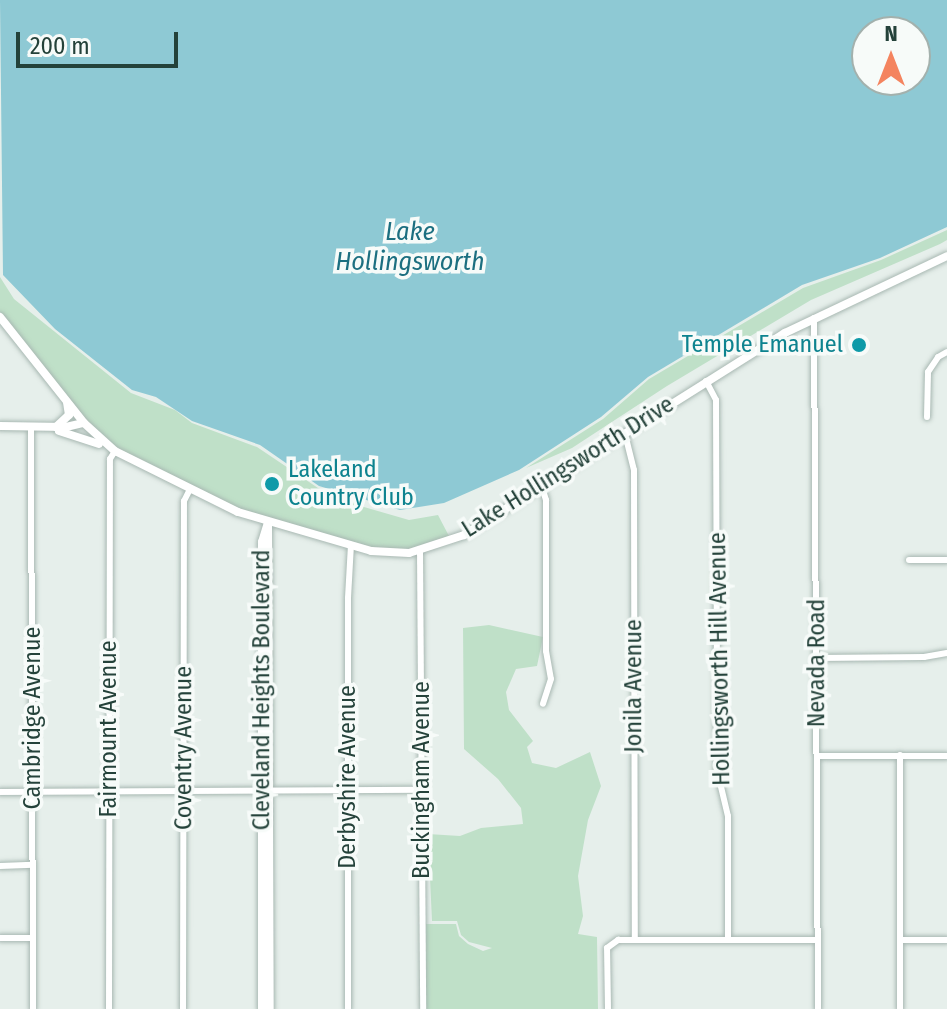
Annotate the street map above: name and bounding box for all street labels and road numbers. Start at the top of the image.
street label: Lake Hollingsworth Drive [457,390,679,544]
street label: Hollingsworth Hill Avenue [703,532,737,786]
street label: Cleveland Heights Boulevard [248,550,276,830]
street label: Nevada Road [803,599,831,727]
street label: Jonila Avenue [620,619,648,753]
street label: Cambridge Avenue [19,627,47,809]
street label: Fairmount Avenue [95,640,123,818]
street label: Coventry Avenue [170,666,198,830]
street label: Buckingham Avenue [408,681,436,879]
street label: Derbyshire Avenue [334,685,362,869]

